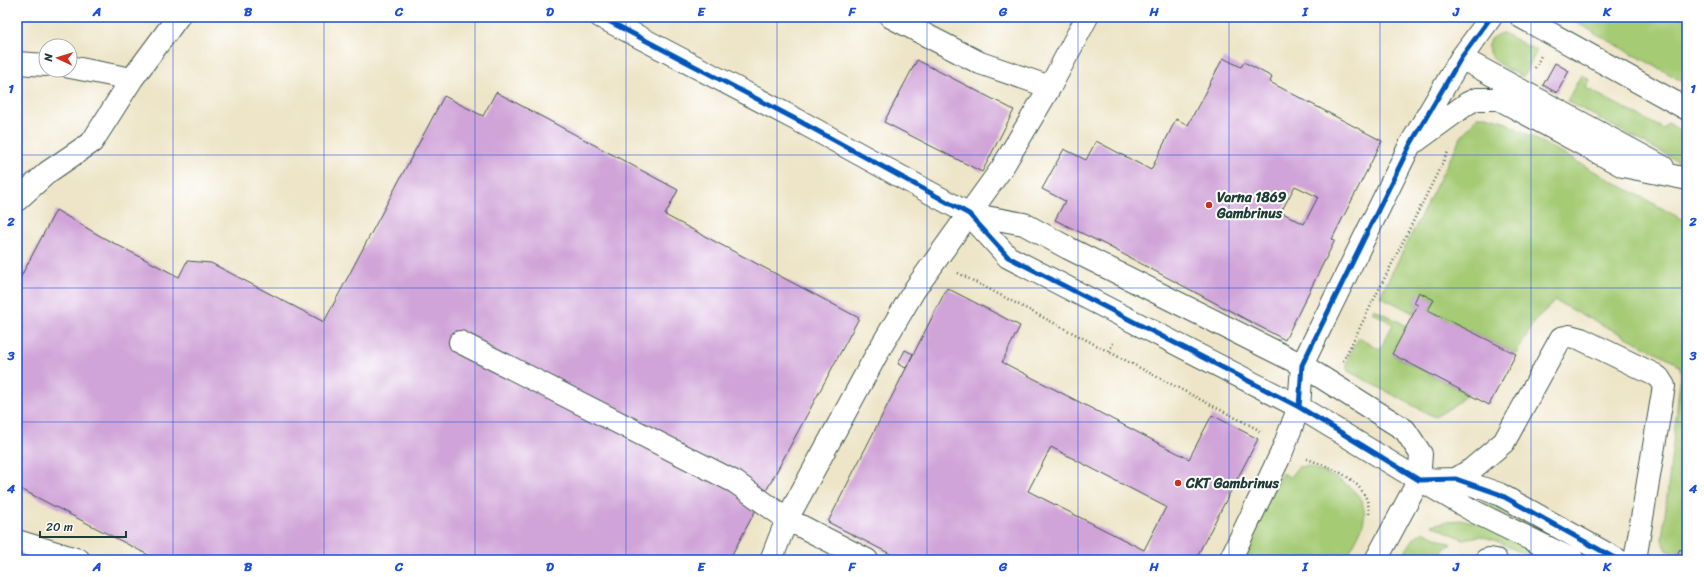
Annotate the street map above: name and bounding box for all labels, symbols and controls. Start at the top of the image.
text: A [92,0,101,23]
text: B [244,0,253,23]
text: C [394,0,404,23]
text: D [546,0,554,23]
text: E [697,0,706,23]
text: F [847,0,856,23]
text: G [998,0,1008,23]
text: H [1148,0,1159,23]
text: I [1301,0,1309,23]
text: J [1452,0,1460,23]
text: K [1602,0,1612,23]
north arrow [38,38,78,78]
text: N [39,52,58,63]
text: 1 [8,77,14,100]
text: 1 [1690,77,1696,100]
place label: Varna 1869 Gambrinus [1216,185,1287,226]
marker: Varna 1869 Gambrinus [1204,200,1214,210]
text: 2 [6,210,15,233]
text: 2 [1688,210,1697,233]
text: 3 [6,344,15,367]
text: 3 [1688,344,1697,367]
place label: CKT Gambrinus [1185,471,1279,496]
text: 4 [6,477,16,500]
text: 4 [1688,477,1698,500]
marker: CKT Gambrinus [1173,478,1183,488]
scale bar [40,513,126,539]
text: 20 m [46,516,73,538]
text: A [92,555,101,577]
text: B [244,555,253,577]
text: C [394,555,404,577]
text: D [546,555,554,577]
text: E [697,555,706,577]
text: F [847,555,856,577]
text: G [998,555,1008,577]
text: H [1148,555,1159,577]
text: I [1301,555,1309,577]
text: J [1452,555,1460,577]
text: K [1602,555,1612,577]

